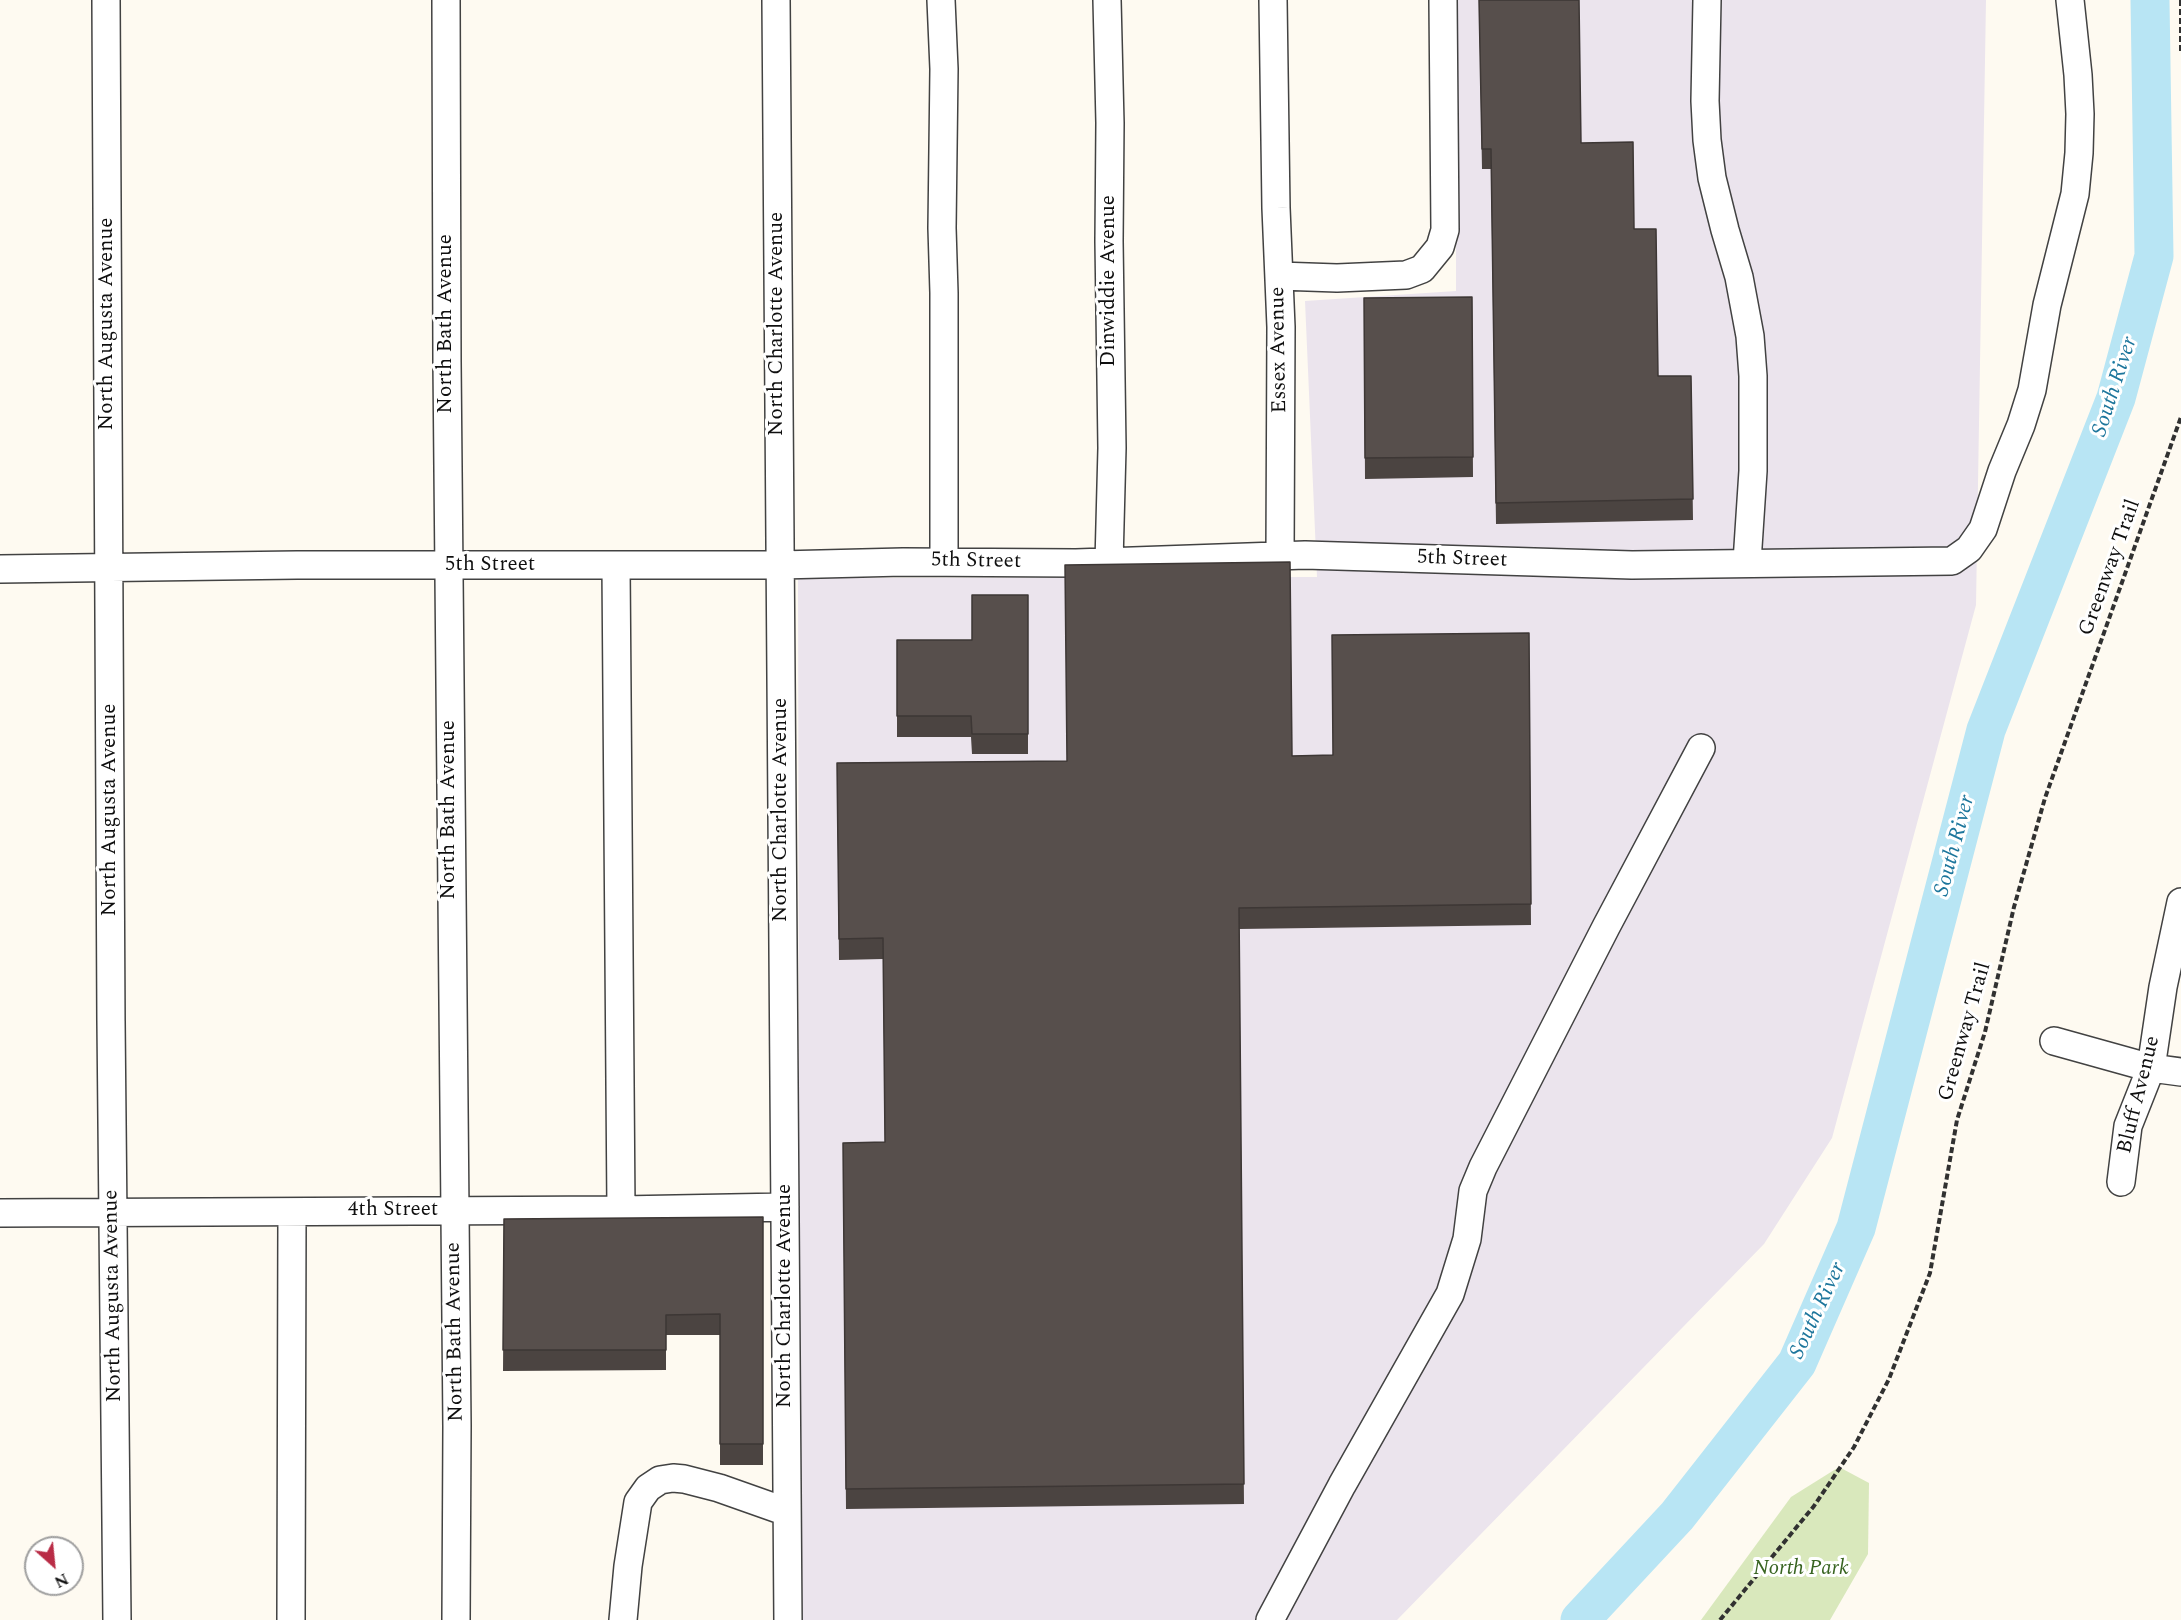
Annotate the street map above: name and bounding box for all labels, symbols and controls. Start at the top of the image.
street label: Dinwiddie Avenue [1097,195,1123,367]
street label: North Charlotte Avenue [765,212,791,436]
street label: North Augusta Avenue [95,218,121,430]
street label: North Bath Avenue [434,234,460,414]
street label: Essex Avenue [1266,287,1294,413]
water label: South River [2087,334,2145,440]
street label: Greenway Trail [2075,496,2147,640]
street label: 5th Street [1416,546,1508,574]
street label: 5th Street [931,549,1021,575]
street label: 5th Street [445,553,535,579]
street label: North Charlotte Avenue [769,698,795,922]
street label: North Augusta Avenue [98,704,124,916]
street label: North Bath Avenue [437,720,463,900]
water label: South River [1930,793,1982,899]
street label: Greenway Trail [1934,960,1998,1104]
street label: Bluff Avenue [2113,1033,2167,1157]
street label: North Charlotte Avenue [773,1184,799,1408]
street label: North Augusta Avenue [100,1189,128,1403]
street label: 4th Street [348,1198,438,1224]
street label: North Bath Avenue [442,1242,470,1422]
water label: South River [1785,1259,1853,1363]
north arrow [24,1536,84,1596]
park label: North Park [1753,1557,1849,1583]
text: N [50,1567,73,1594]

